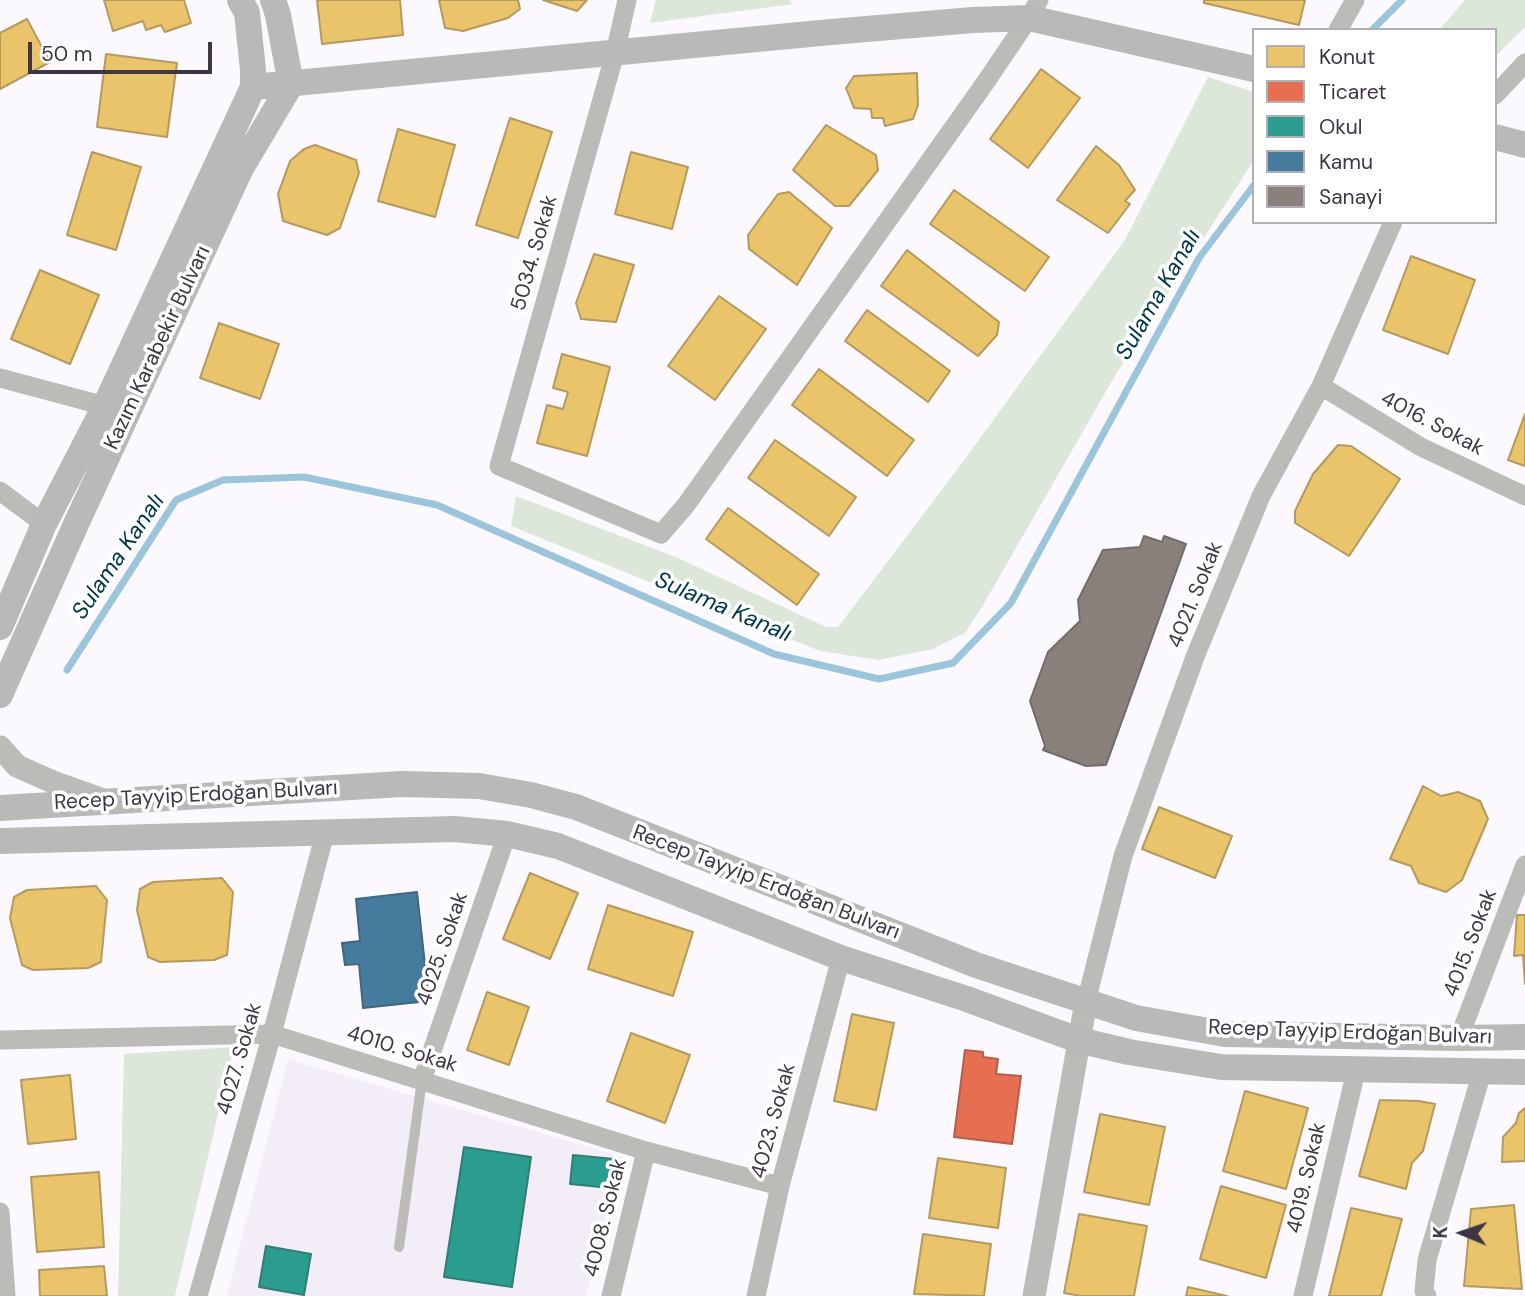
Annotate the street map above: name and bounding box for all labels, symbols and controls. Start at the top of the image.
scale bar [32,28,215,72]
legend [1252,28,1497,224]
text: 50 m [41,40,92,68]
text: Konut [1319,43,1375,71]
text: Ticaret [1319,78,1386,106]
text: Okul [1319,113,1363,141]
text: Kamu [1319,148,1373,176]
text: Sanayi [1319,183,1382,211]
street label: 5034. Sokak [506,192,564,314]
water label: Sulama Kanalı [1111,225,1207,365]
street label: Kazım Karabekir Bulvarı [100,242,216,454]
street label: 4016. Sokak [1376,386,1488,462]
water label: Sulama Kanalı [67,489,171,625]
street label: 4021. Sokak [1163,538,1229,652]
water label: Sulama Kanalı [650,567,796,649]
street label: Recep Tayyip Erdoğan Bulvarı [54,776,338,816]
street label: Recep Tayyip Erdoğan Bulvarı [629,820,903,946]
street label: 4015. Sokak [1439,886,1503,1000]
street label: 4025. Sokak [412,889,474,1009]
street label: 4027. Sokak [212,1000,268,1118]
street label: Recep Tayyip Erdoğan Bulvarı [1208,1015,1492,1051]
street label: 4010. Sokak [344,1021,460,1079]
street label: 4023. Sokak [747,1061,801,1181]
street label: 4019. Sokak [1282,1120,1332,1236]
street label: 4008. Sokak [579,1156,633,1280]
north arrow [1427,1198,1497,1268]
text: K [1428,1226,1453,1239]

